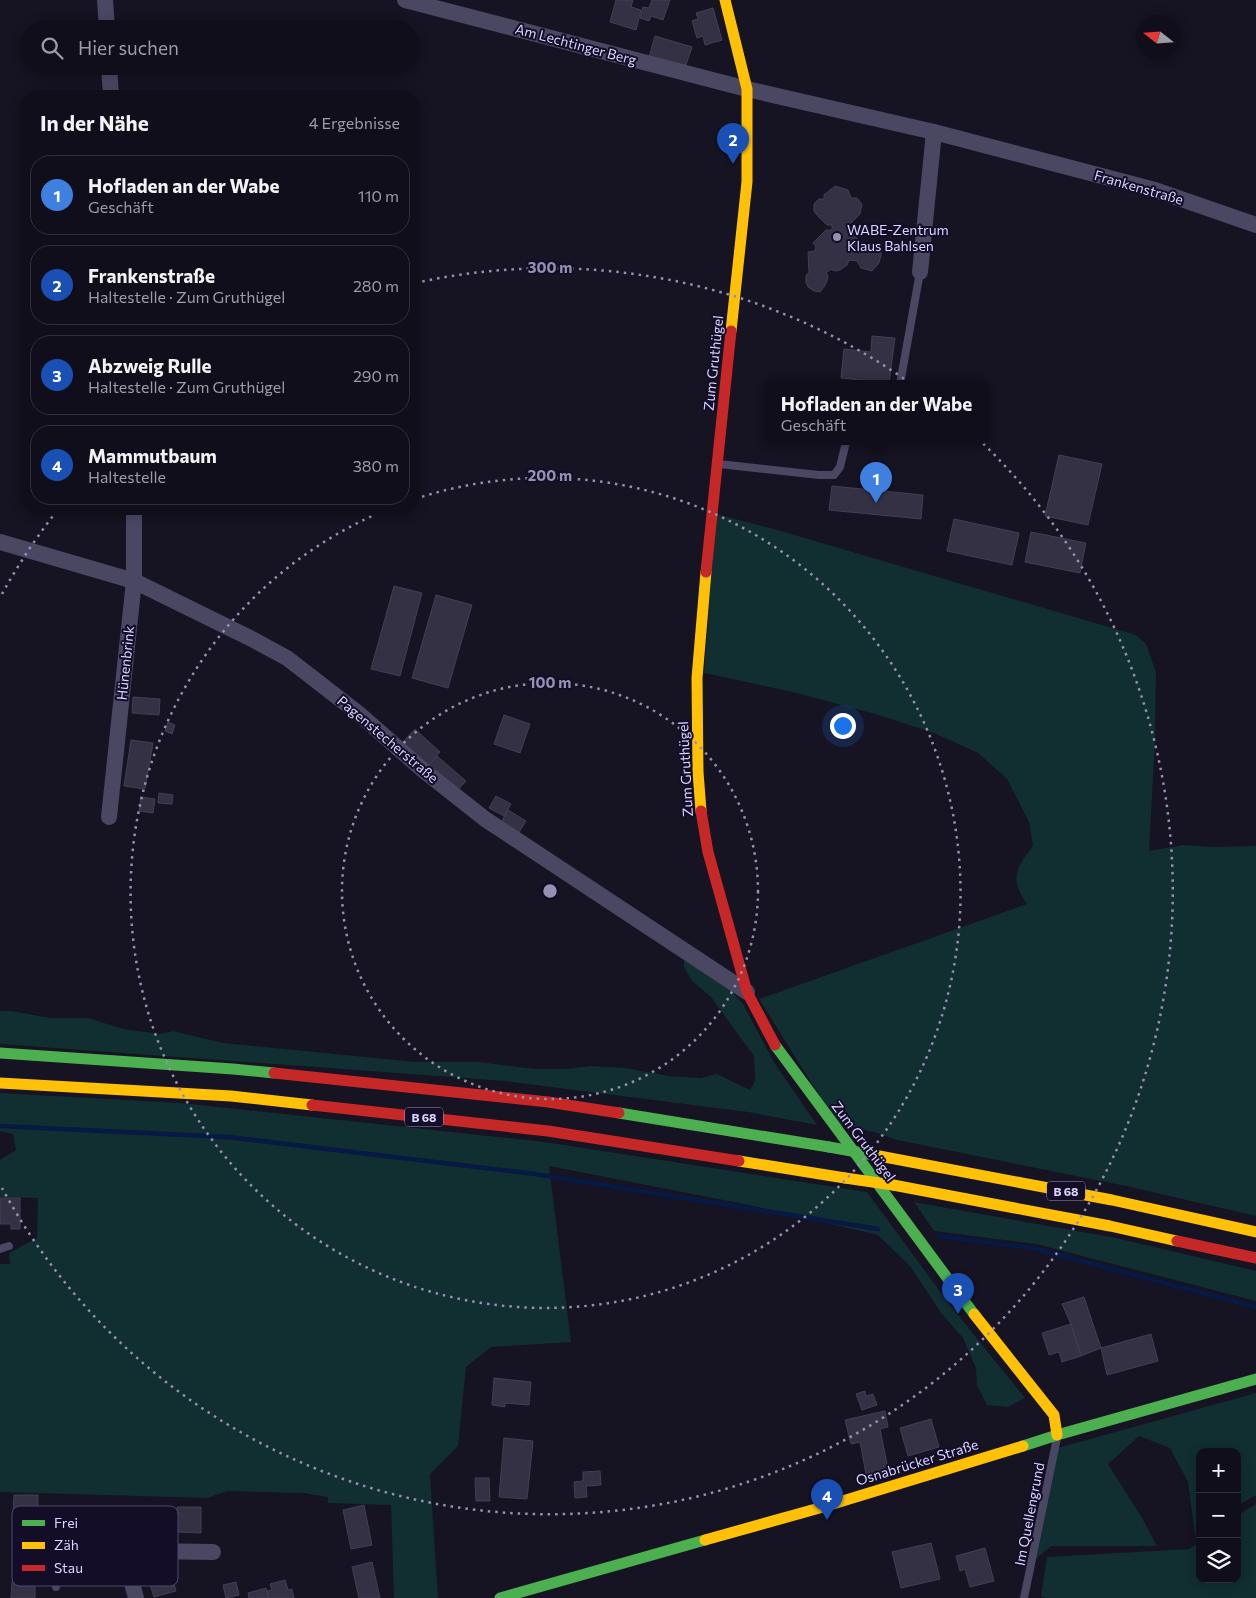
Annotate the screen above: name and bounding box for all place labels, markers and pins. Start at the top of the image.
pin: 2 [717,123,749,164]
place label: WABE-Zentrum Klaus Bahlsen [847,221,949,254]
marker: WABE-Zentrum Klaus Bahlsen [831,231,843,243]
pin: 1 [860,462,892,503]
centre of rings [541,882,559,900]
pin: 3 [942,1273,974,1314]
pin: 4 [811,1479,843,1520]

